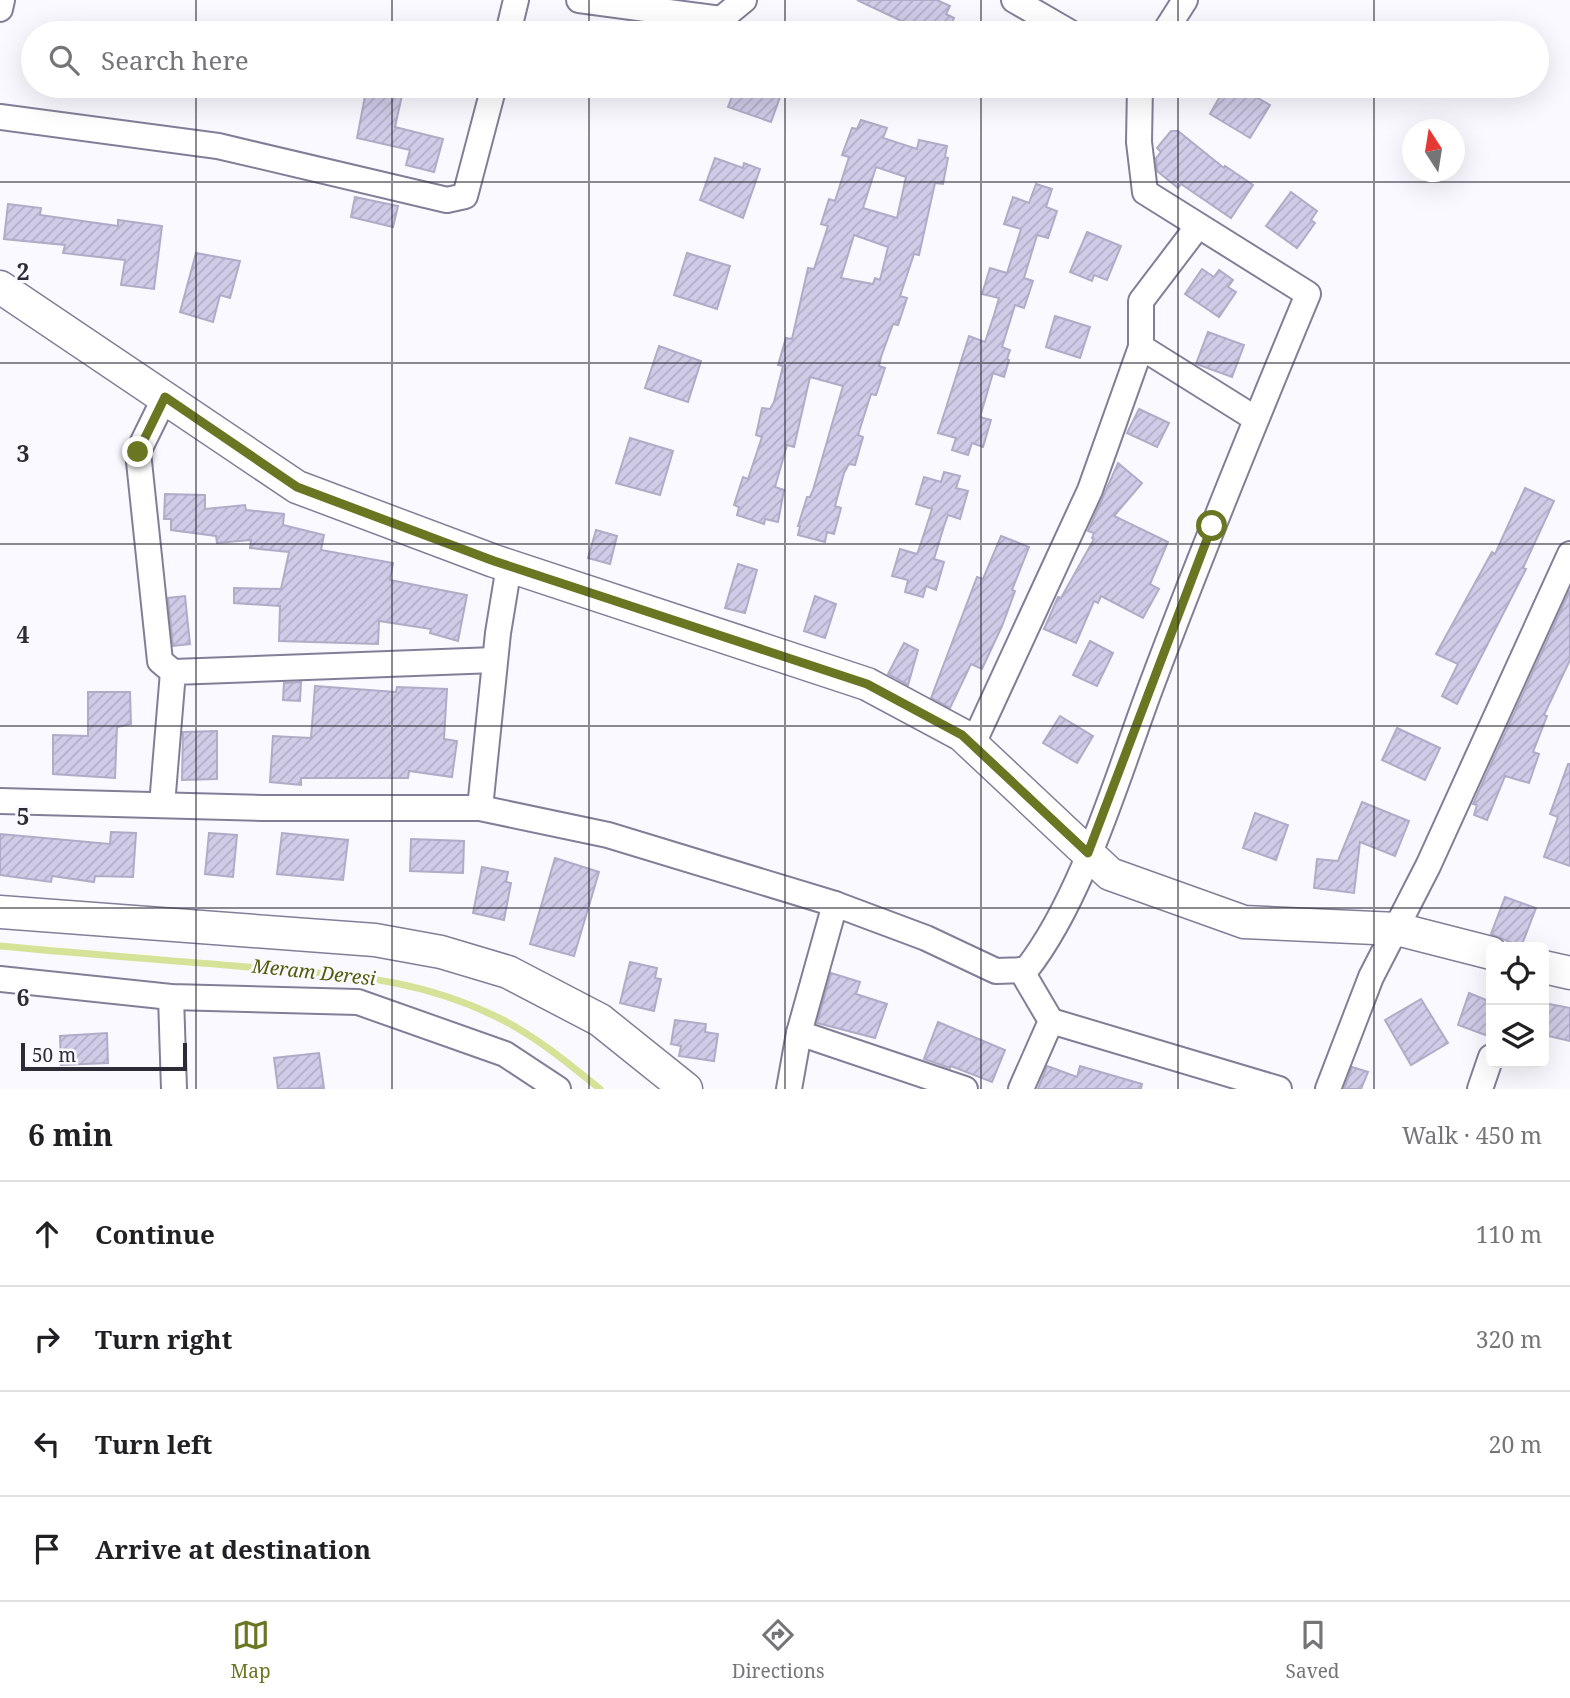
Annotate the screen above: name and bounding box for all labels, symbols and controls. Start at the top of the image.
search box [21,21,1549,98]
icon: search [45,41,83,79]
text: Search here [101,42,249,78]
north arrow [1402,119,1465,182]
text: 2 [17,255,30,287]
route end [122,436,153,467]
text: 3 [17,437,30,469]
route start [1196,510,1227,541]
text: 4 [17,618,30,650]
text: 5 [17,800,30,832]
map controls [1486,942,1549,1068]
button: locate [1486,942,1549,1005]
water label: Meram Deresi [250,952,377,991]
text: 6 [17,981,30,1013]
button: layers [1486,1005,1549,1068]
scale bar [21,1040,187,1072]
text: 50 m [32,1042,76,1068]
text: 6 min [28,1114,113,1155]
text: Walk · 450 m [1402,1119,1542,1151]
icon: ahead [28,1215,66,1253]
text: Continue [95,1216,215,1252]
text: 110 m [1476,1218,1542,1250]
icon: right [28,1320,66,1358]
text: Turn right [95,1321,232,1357]
text: 320 m [1476,1323,1542,1355]
icon: left [28,1425,66,1463]
text: Turn left [95,1426,212,1462]
text: 20 m [1489,1428,1542,1460]
icon: arrive [28,1530,66,1568]
text: Arrive at destination [95,1531,371,1567]
tab: Map [231,1616,271,1684]
tab: Directions [732,1616,825,1684]
tab: Saved [1286,1616,1339,1684]

